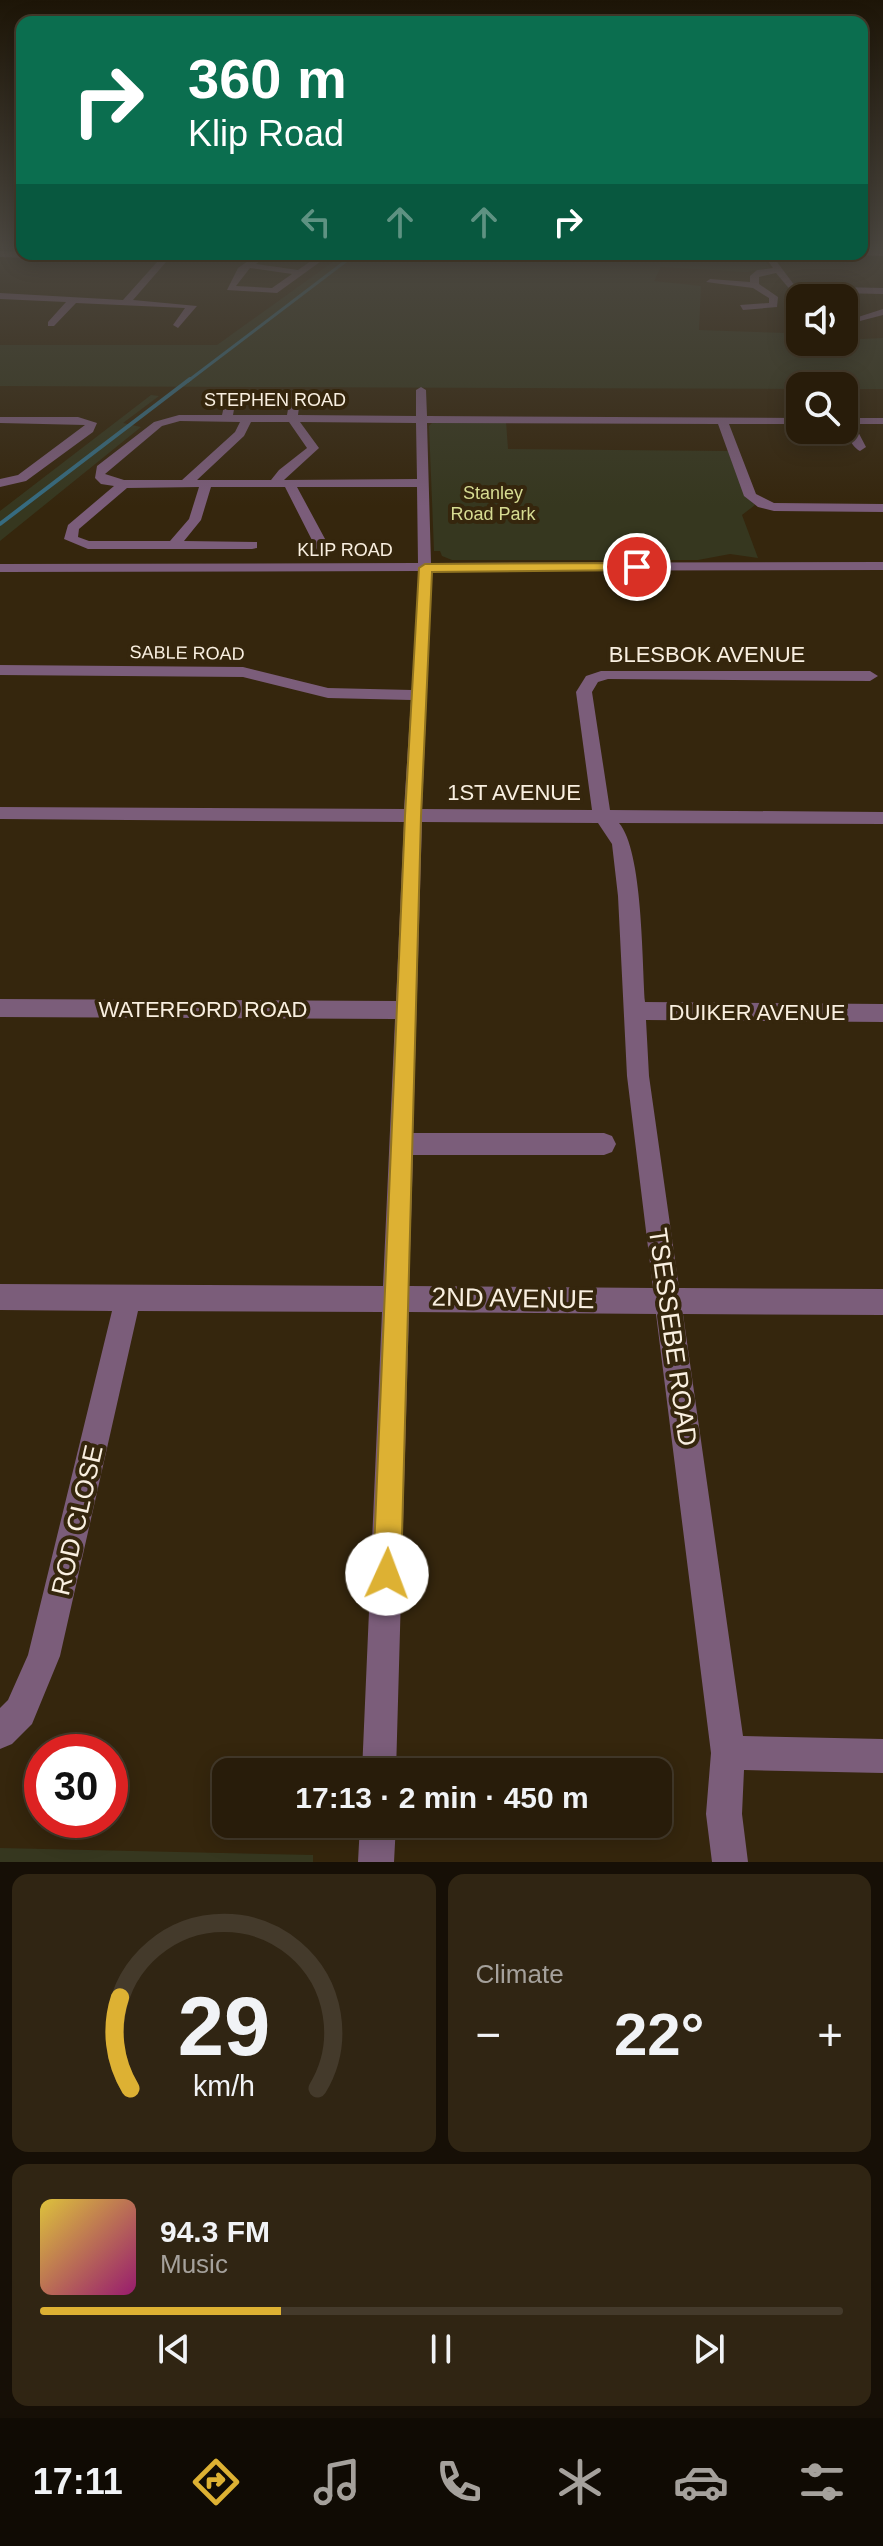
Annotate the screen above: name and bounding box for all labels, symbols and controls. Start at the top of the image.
text: 360 m [188,47,347,110]
icon: right [56,48,160,152]
text: Klip Road [188,113,344,154]
icon: left [294,200,338,244]
icon: ahead [378,200,422,244]
icon: ahead [462,200,506,244]
icon: right [546,200,590,244]
map controls [786,284,858,444]
button: sound [786,284,858,356]
button: search [786,372,858,444]
street label: STEPHEN ROAD [204,390,346,410]
park label: Stanley Road Park [450,483,537,524]
pin [603,533,671,601]
street label: KLIP ROAD [297,540,393,560]
icon: arrive [615,545,659,589]
street label: SABLE ROAD [129,642,245,664]
street label: BLESBOK AVENUE [609,642,805,667]
street label: 1ST AVENUE [447,780,581,805]
street label: WATERFORD ROAD [99,997,308,1022]
street label: DUIKER AVENUE [669,1000,845,1025]
street label: TSESSEBE ROAD [643,1226,703,1448]
street label: 2ND AVENUE [431,1282,595,1314]
street label: ROD CLOSE [45,1442,109,1598]
position arrow [345,1532,429,1616]
speed limit sign: 30 [24,1734,128,1838]
text: 17:13 · 2 min · 450 m [295,1781,589,1814]
text: Climate [476,1959,564,1989]
text: 29 [177,1980,270,2073]
text: 22° [614,2001,705,2068]
text: − [476,2010,501,2059]
text: + [817,2010,843,2059]
text: km/h [193,2070,255,2102]
text: 94.3 FM [160,2215,270,2248]
text: Music [160,2249,228,2279]
icon: previous [152,2327,196,2371]
icon: pause [419,2327,463,2371]
icon: next [687,2327,731,2371]
icon: directions [188,2454,244,2510]
icon: music [309,2454,365,2510]
icon: phone [431,2454,487,2510]
icon: climate [552,2454,608,2510]
icon: car [673,2454,729,2510]
icon: filters [794,2454,850,2510]
text: 17:11 [33,2461,123,2502]

